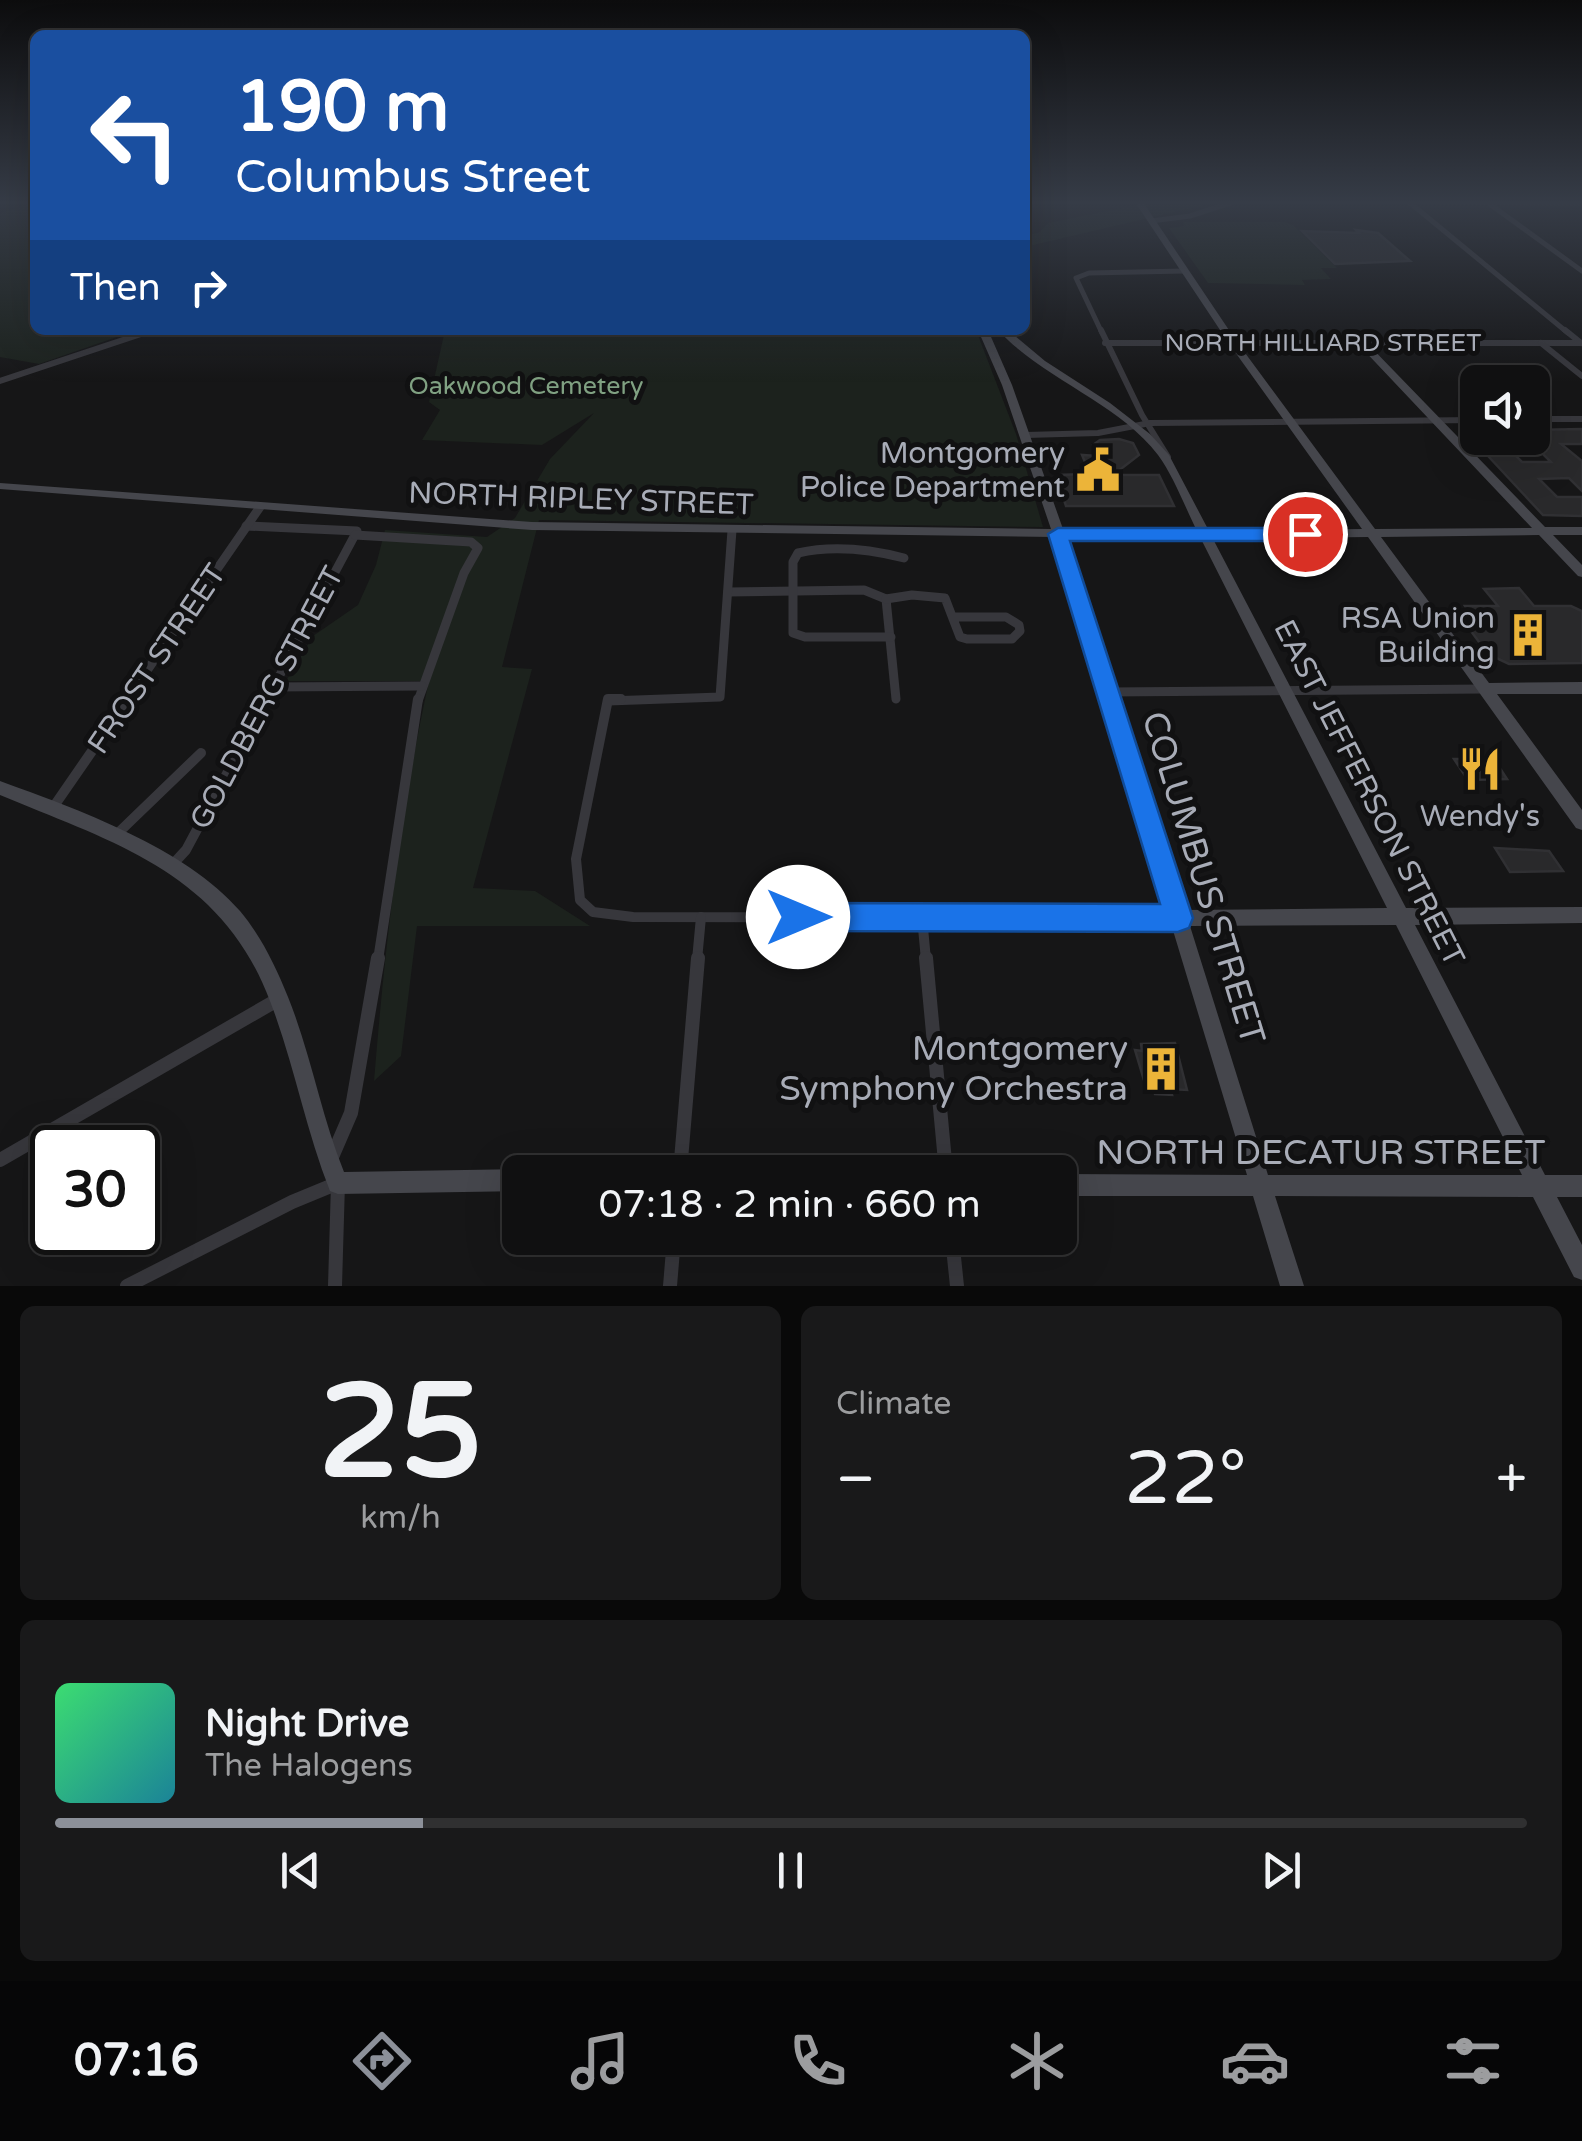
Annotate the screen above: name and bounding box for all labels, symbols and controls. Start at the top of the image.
text: 190 m [235,66,449,150]
icon: left [70,70,200,200]
text: Columbus Street [235,151,591,205]
icon: right [181,260,236,315]
text: Then [70,265,161,311]
street label: NORTH HILLIARD STREET [1164,328,1482,358]
map controls [1460,365,1550,455]
button: sound [1460,365,1550,455]
park label: Oakwood Cemetery [409,371,643,401]
place label: Montgomery Police Department [800,435,1065,506]
public building icon: Montgomery Police Department [1074,446,1122,494]
street label: NORTH RIPLEY STREET [408,474,754,524]
pin [1263,492,1348,577]
icon: arrive [1278,507,1333,562]
street label: FROST STREET [80,557,234,761]
street label: GOLDBERG STREET [182,560,352,836]
place label: RSA Union Building [1341,600,1495,671]
building icon: RSA Union Building [1504,611,1552,659]
street label: EAST JEFFERSON STREET [1265,614,1473,972]
street label: COLUMBUS STREET [1132,707,1274,1049]
restaurant icon: Wendy's [1456,745,1504,793]
place label: Wendy's [1420,798,1540,835]
position arrow [746,865,850,969]
place label: Montgomery Symphony Orchestra [779,1028,1128,1110]
building icon: Montgomery Symphony Orchestra [1137,1045,1185,1093]
speed limit sign: 30 [30,1125,160,1255]
street label: NORTH DECATUR STREET [1096,1132,1546,1174]
text: 07:18 · 2 min · 660 m [598,1182,981,1228]
text: 25 [319,1356,482,1512]
text: Climate [836,1385,951,1423]
text: 22° [1124,1434,1247,1524]
text: − [836,1447,875,1513]
text: + [1496,1447,1527,1513]
text: km/h [360,1499,441,1537]
text: Night Drive [205,1701,409,1747]
text: The Halogens [205,1747,413,1785]
icon: previous [273,1843,328,1898]
icon: pause [763,1843,818,1898]
icon: next [1254,1843,1309,1898]
icon: directions [347,2026,417,2096]
icon: music [565,2026,635,2096]
icon: phone [783,2026,853,2096]
icon: climate [1002,2026,1072,2096]
icon: car [1220,2026,1290,2096]
icon: filters [1438,2026,1508,2096]
text: 07:16 [74,2034,199,2088]

